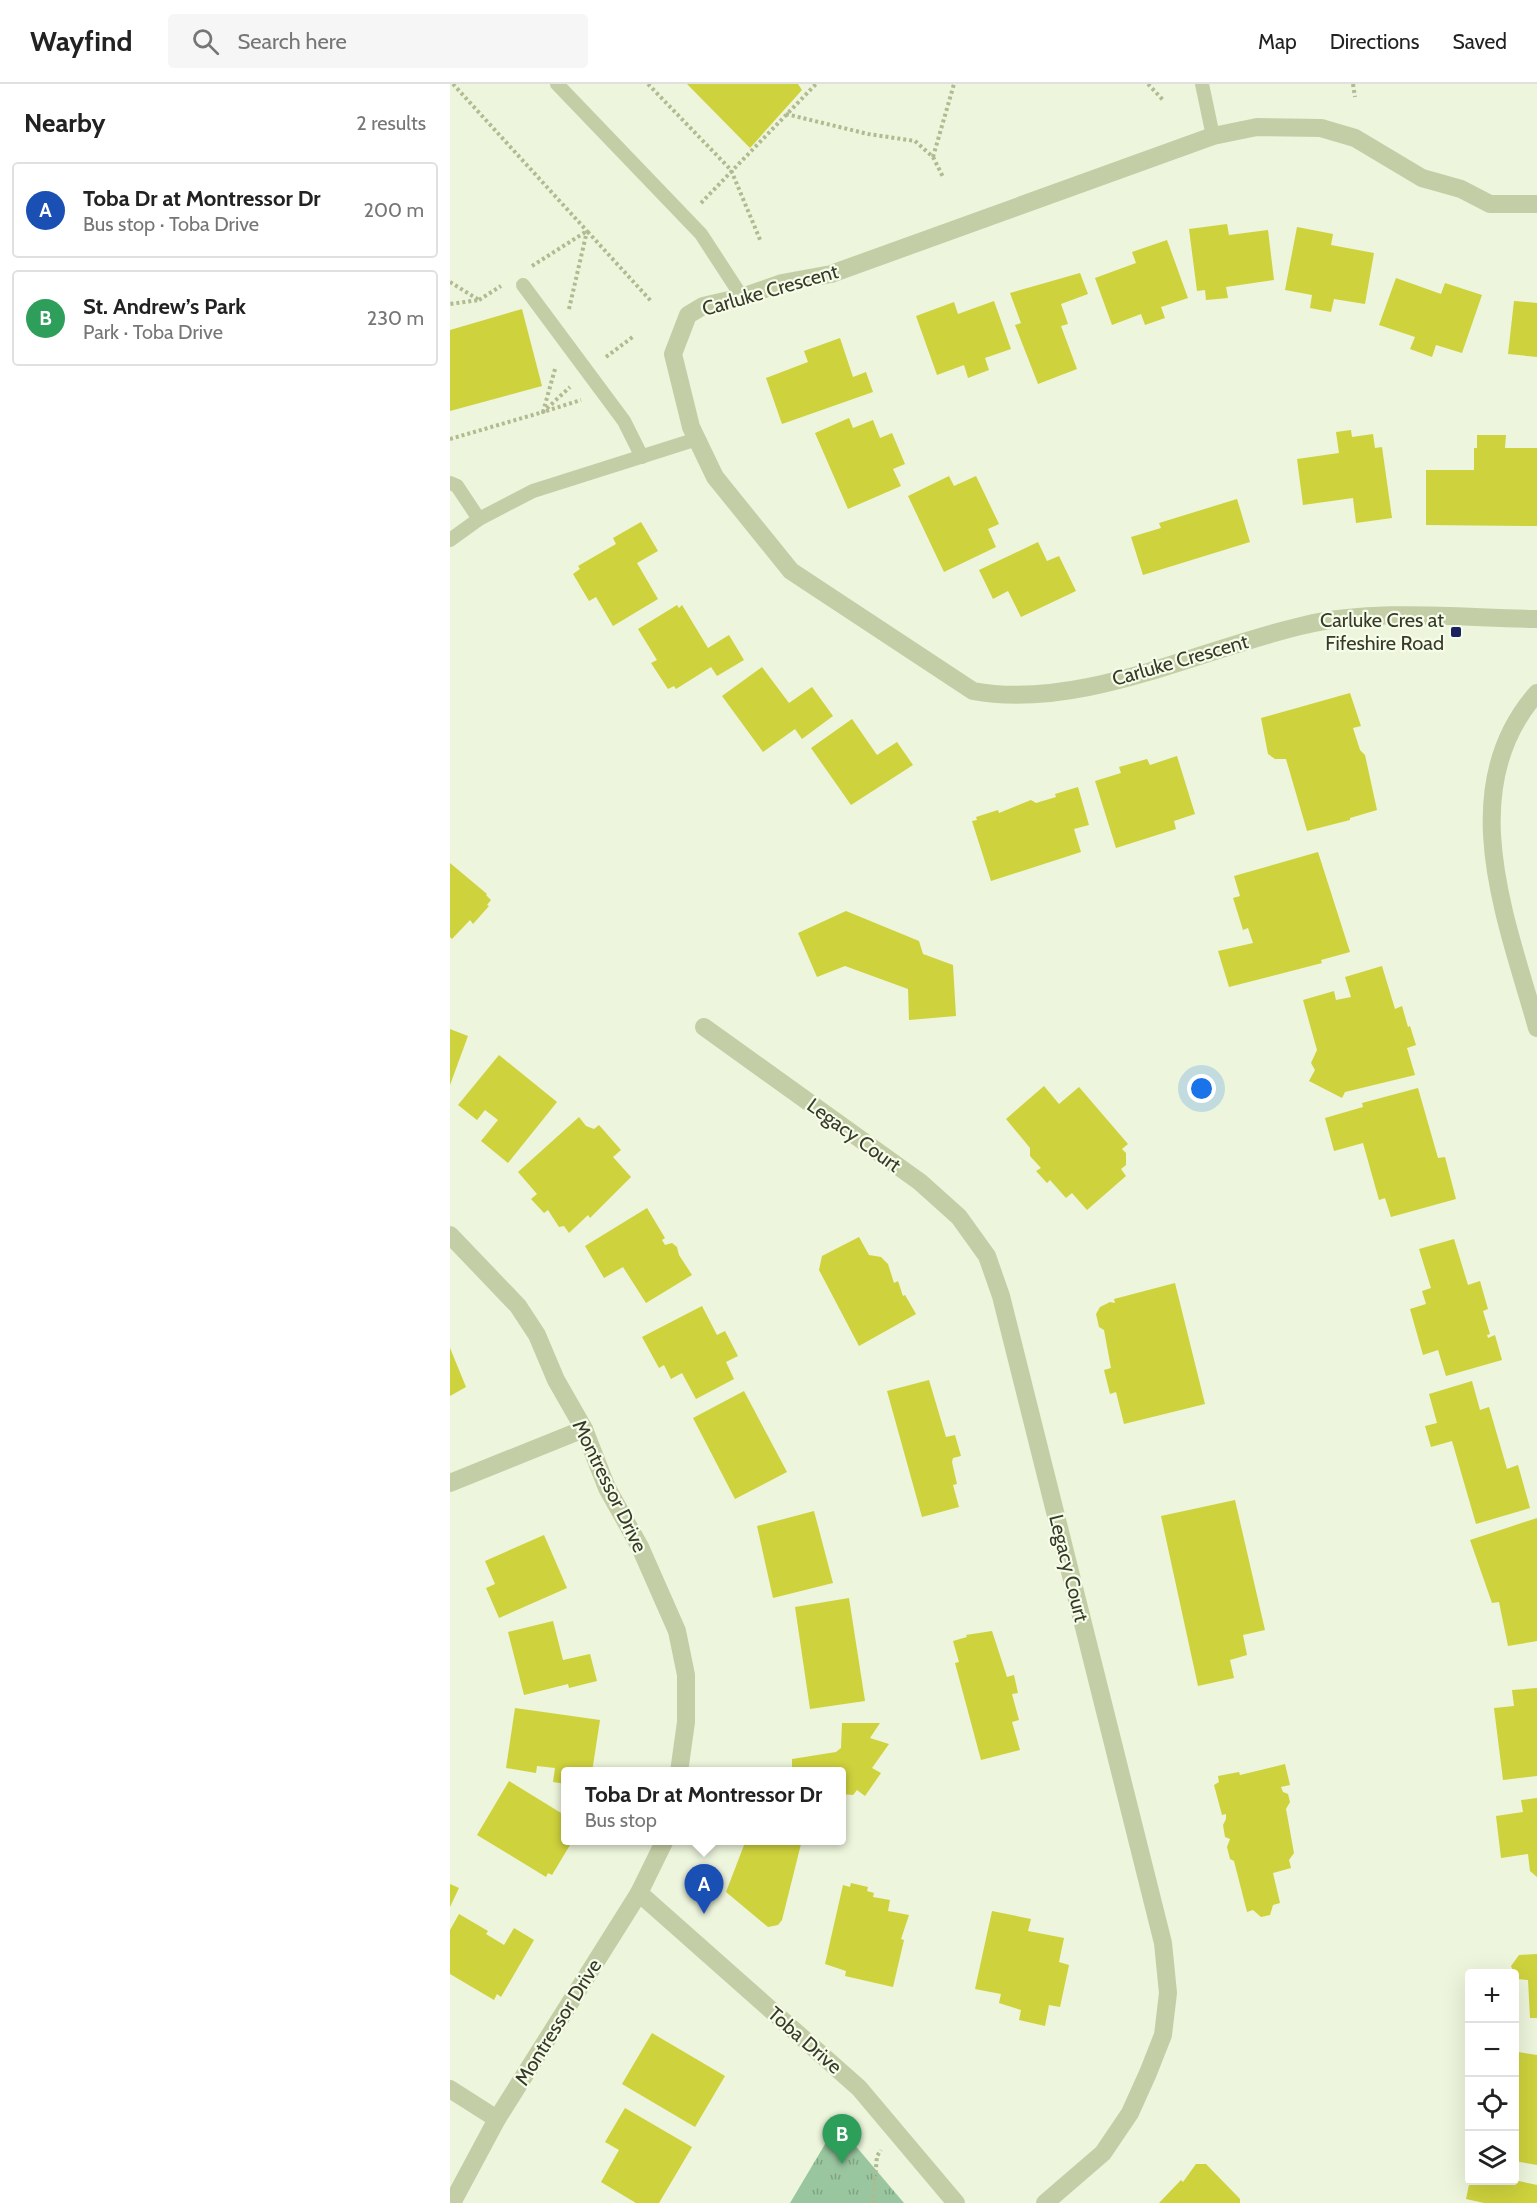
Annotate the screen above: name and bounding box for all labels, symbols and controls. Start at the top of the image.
search box [168,14,588,68]
text: Wayfind [30,24,132,58]
icon: search [189,25,222,58]
text: Search here [237,28,347,55]
text: Map [1258,29,1297,54]
text: Directions [1330,29,1419,54]
text: Saved [1452,29,1507,54]
text: Nearby [24,107,105,139]
text: 2 results [356,111,426,135]
text: Toba Dr at Montressor Dr [83,185,321,212]
text: A [39,198,52,222]
text: 200 m [364,198,424,222]
text: Bus stop · Toba Drive [83,212,259,236]
street label: Carluke Crescent [699,259,841,321]
text: St. Andrew’s Park [83,293,246,320]
text: B [39,306,52,330]
text: 230 m [367,306,424,330]
text: Park · Toba Drive [83,320,223,344]
place label: Carluke Cres at Fifeshire Road [1320,608,1444,655]
marker: Carluke Cres at Fifeshire Road [1449,625,1463,639]
street label: Carluke Crescent [1109,629,1251,691]
your location [1187,1074,1216,1103]
street label: Legacy Court [802,1093,906,1177]
street label: Montressor Drive [568,1416,652,1556]
street label: Legacy Court [1044,1512,1094,1624]
popup [561,1767,846,1845]
text: Toba Dr at Montressor Dr [585,1781,822,1808]
text: Bus stop [585,1808,657,1832]
pin: A [684,1864,724,1914]
street label: Montressor Drive [510,1954,606,2090]
map controls [1465,1969,1519,2185]
button: + [1465,1969,1519,2023]
street label: Toba Drive [763,2001,847,2079]
button: − [1465,2023,1519,2077]
button: locate [1465,2077,1519,2131]
pin: B [822,2114,862,2164]
button: layers [1465,2131,1519,2185]

